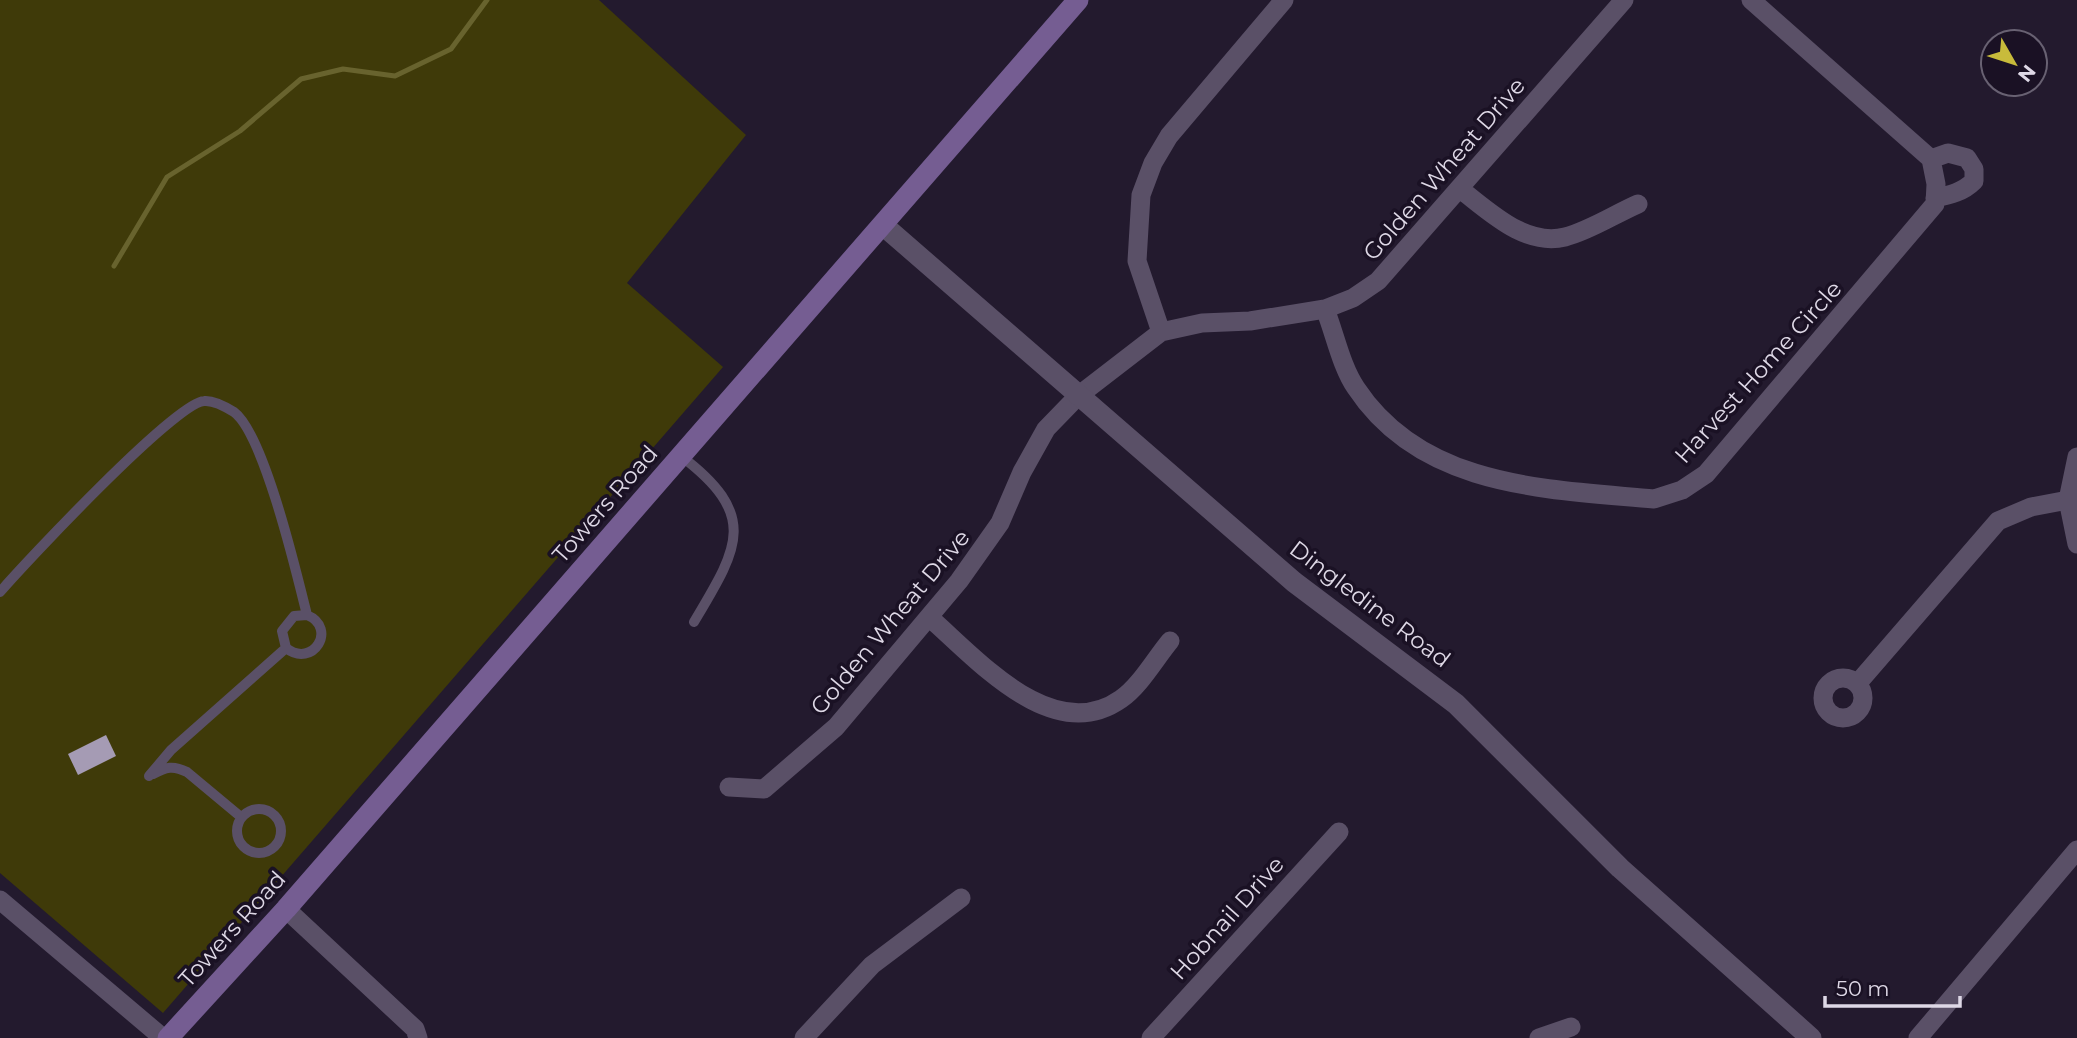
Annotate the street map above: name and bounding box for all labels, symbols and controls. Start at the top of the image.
north arrow [1979,28,2049,98]
text: N [2013,60,2041,87]
street label: Golden Wheat Drive [1357,72,1531,266]
street label: Harvest Home Circle [1669,275,1847,469]
street label: Towers Road [546,440,664,568]
street label: Golden Wheat Drive [804,524,976,720]
street label: Dingledine Road [1284,534,1456,674]
street label: Hobnail Drive [1164,850,1290,986]
street label: Towers Road [173,865,291,993]
scale bar [1825,964,1960,1008]
text: 50 m [1836,976,1890,1001]

